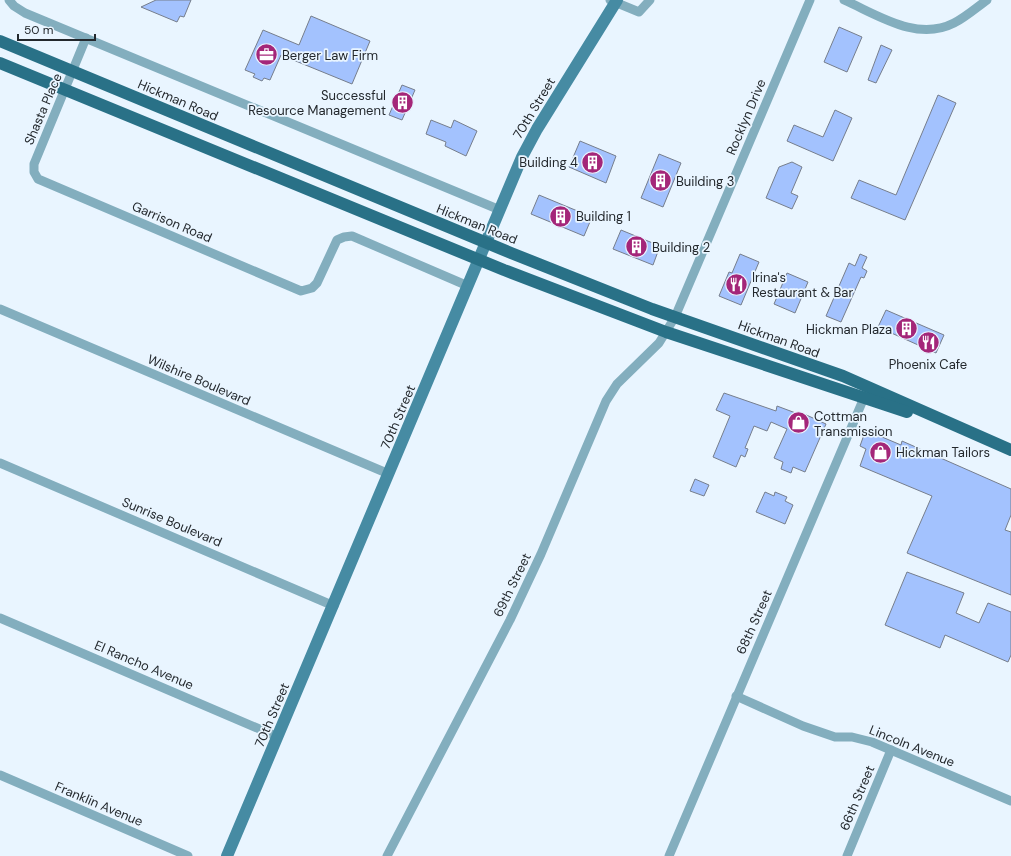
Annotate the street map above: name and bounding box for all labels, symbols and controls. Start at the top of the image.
scale bar [18,16,95,42]
text: 50 m [24,22,53,38]
office icon: Berger Law Firm [253,42,279,68]
place label: Berger Law Firm [282,47,378,64]
street label: Shasta Place [20,71,66,147]
street label: 70th Street [509,74,559,142]
street label: Hickman Road [135,75,221,125]
street label: Rocklyn Drive [722,76,770,158]
place label: Successful Resource Management [248,87,386,119]
building icon: Successful Resource Management [389,89,415,115]
building icon: Building 4 [580,149,606,175]
place label: Building 4 [519,154,578,171]
building icon: Building 3 [648,168,674,194]
place label: Building 3 [676,173,734,190]
street label: Garrison Road [130,198,214,246]
street label: Hickman Road [434,200,520,248]
building icon: Building 1 [548,203,574,229]
place label: Building 1 [576,208,631,225]
building icon: Building 2 [624,234,650,260]
place label: Building 2 [652,239,710,256]
place label: Irina's Restaurant & Bar [752,269,853,301]
restaurant icon: Irina's Restaurant & Bar [724,271,750,297]
street label: Hickman Road [736,316,822,362]
building icon: Hickman Plaza [894,316,920,342]
place label: Hickman Plaza [806,321,892,338]
restaurant icon: Phoenix Cafe [915,329,941,355]
street label: Wilshire Boulevard [145,351,253,409]
place label: Phoenix Cafe [889,356,967,373]
street label: 70th Street [377,382,419,452]
place label: Cottman Transmission [814,408,892,440]
shop icon: Cottman Transmission [786,410,812,436]
shop icon: Hickman Tailors [868,439,894,465]
place label: Hickman Tailors [896,444,990,461]
street label: Sunrise Boulevard [119,493,225,551]
street label: 69th Street [489,550,535,620]
street label: 68th Street [732,587,776,657]
street label: El Rancho Avenue [92,636,196,694]
street label: 70th Street [251,680,293,750]
street label: Lincoln Avenue [867,721,957,771]
street label: 66th Street [836,763,878,833]
street label: Franklin Avenue [52,778,146,830]

